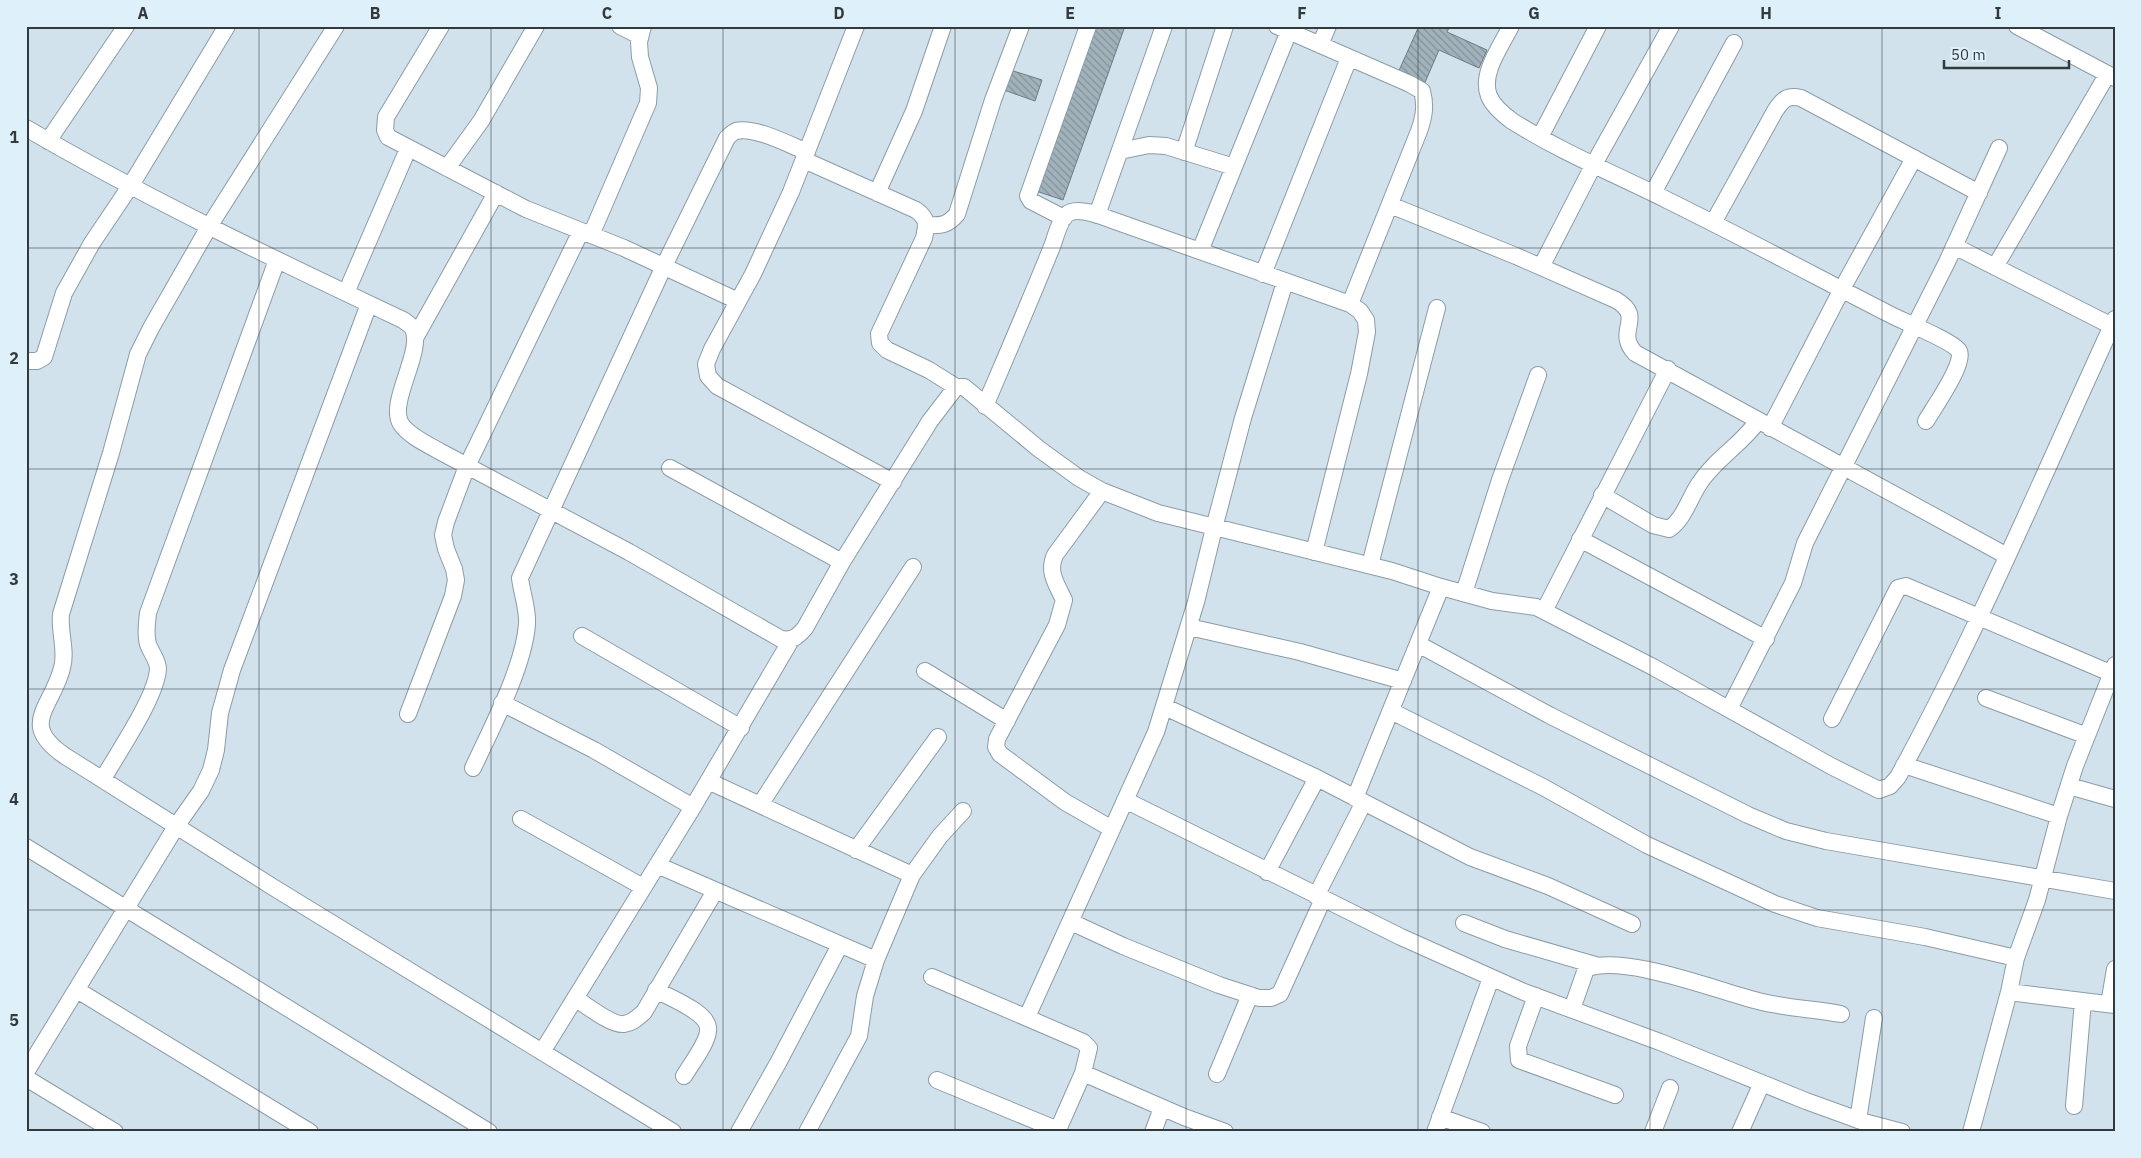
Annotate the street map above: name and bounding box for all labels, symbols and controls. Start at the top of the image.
text: A [138,3,149,23]
text: B [370,3,381,23]
text: C [602,3,612,23]
text: D [833,3,845,23]
text: E [1065,3,1075,23]
text: F [1297,3,1307,23]
text: G [1528,3,1540,23]
text: H [1760,3,1772,23]
text: I [1995,3,2002,23]
scale bar [1944,38,2068,70]
text: 50 m [1951,45,1986,64]
text: 1 [9,127,19,147]
text: 2 [9,348,19,368]
text: 3 [9,569,19,589]
text: 4 [9,789,19,809]
text: 5 [9,1010,19,1030]

